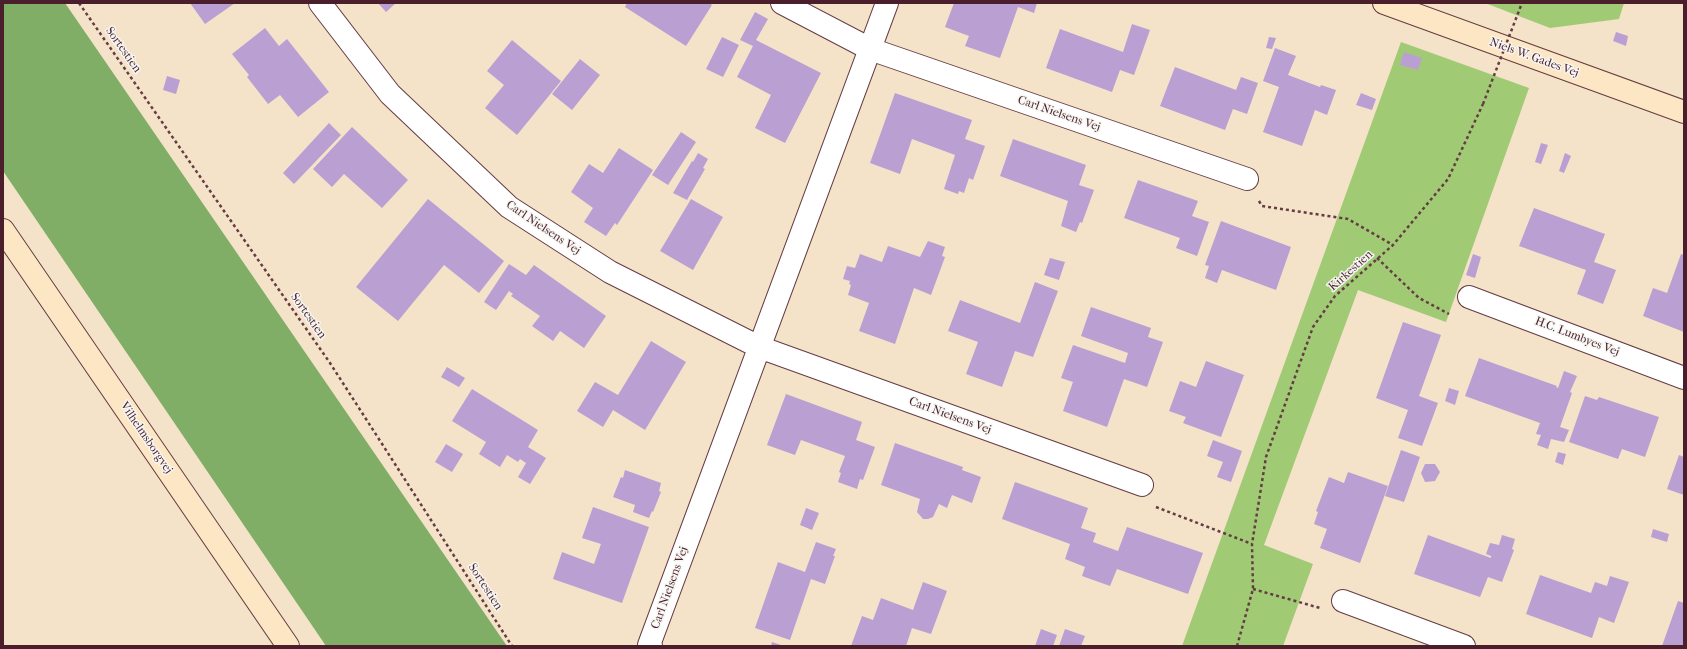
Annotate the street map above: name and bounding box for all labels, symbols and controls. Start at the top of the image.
street label: Sortestien [102,24,144,76]
street label: Niels W. Gades Vej [1487,35,1581,81]
street label: Carl Nielsens Vej [1016,93,1102,135]
street label: Carl Nielsens Vej [503,198,583,258]
street label: Kirkestien [1326,247,1376,295]
street label: Sortestien [287,290,329,342]
street label: H.C. Lumbyes Vej [1533,314,1621,360]
street label: Carl Nielsens Vej [907,394,993,438]
street label: Vilhelmsborgvej [117,399,175,477]
street label: Carl Nielsens Vej [648,545,692,631]
street label: Sortestien [465,561,505,613]

